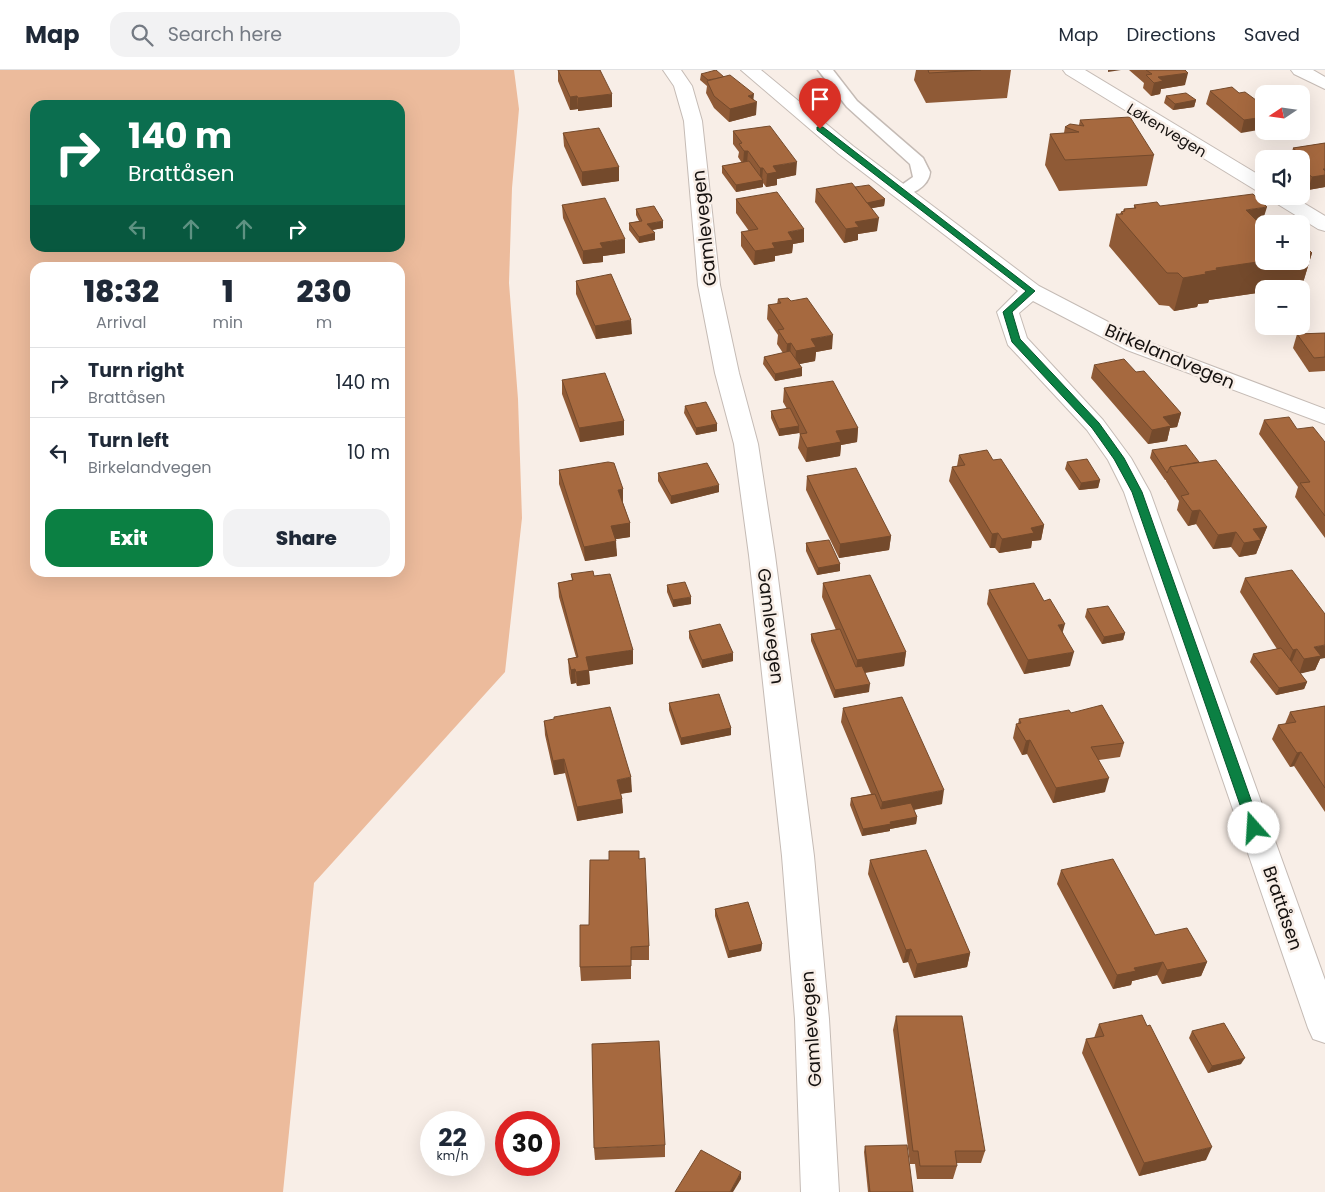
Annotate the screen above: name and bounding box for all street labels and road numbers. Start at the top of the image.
street label: Løkenvegen [1123,98,1211,162]
street label: Gamlevegen [685,169,723,287]
street label: Birkelandvegen [1101,317,1239,395]
street label: Gamlevegen [751,567,791,685]
street label: Brattåsen [1257,863,1309,953]
street label: Gamlevegen [794,970,828,1088]

